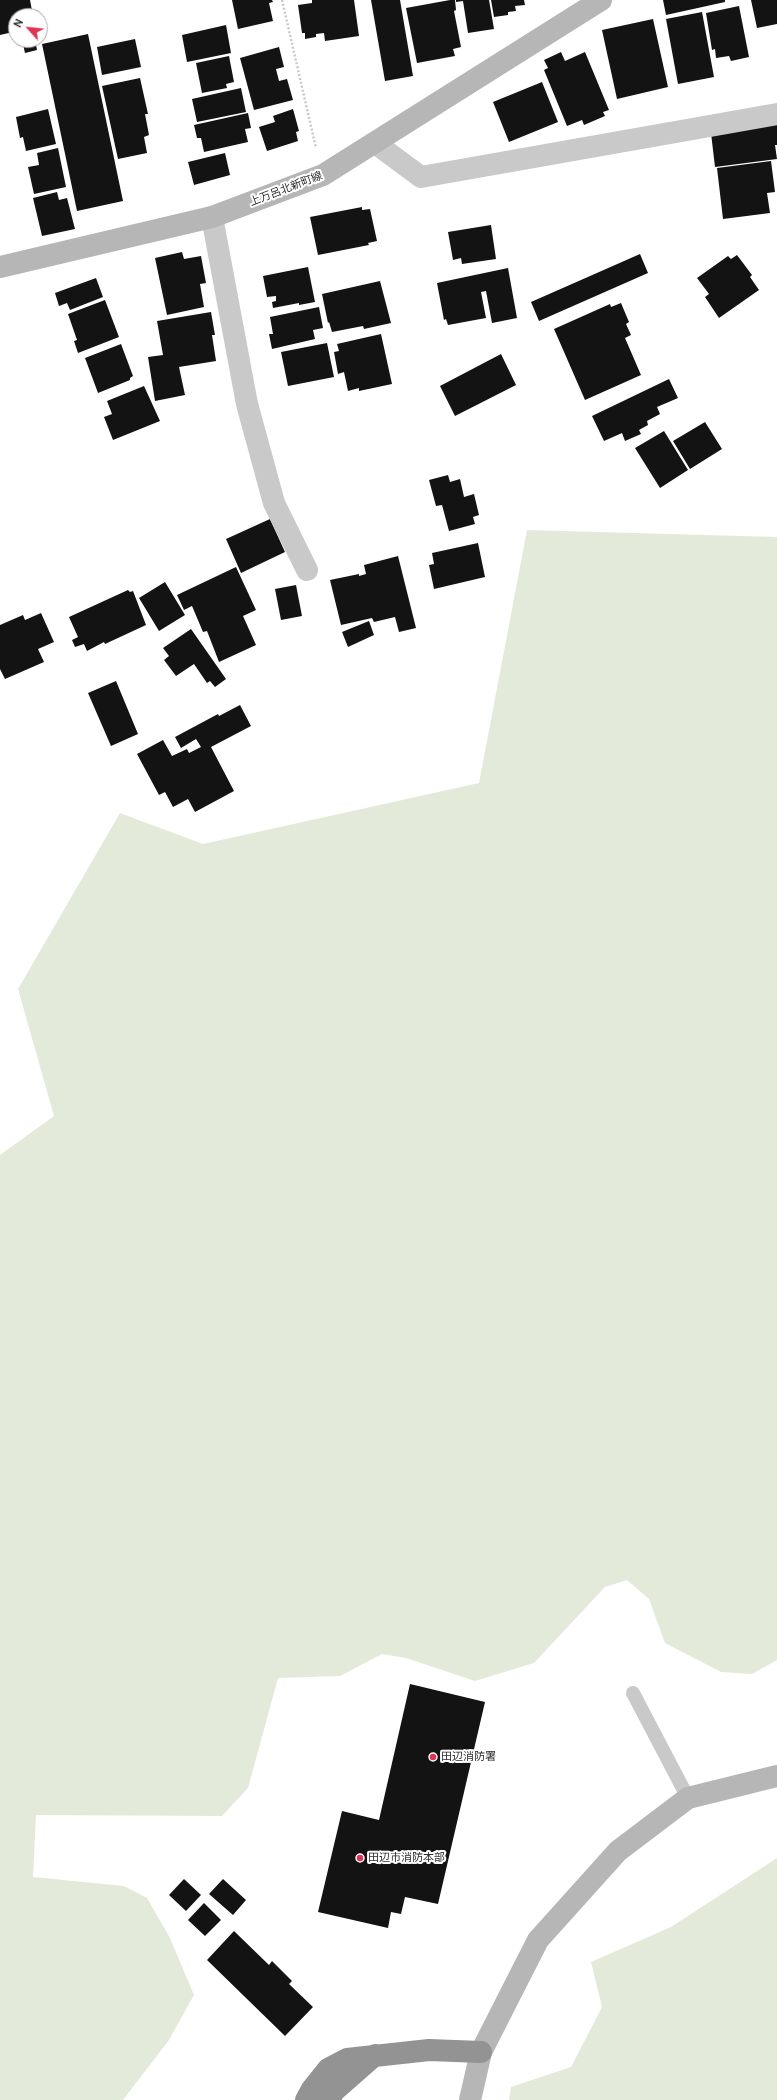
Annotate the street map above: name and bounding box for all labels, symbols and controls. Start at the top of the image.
north arrow [8,8,48,48]
text: N [10,16,26,30]
street label: 上万呂北新町線 [248,169,324,209]
place label: 田辺消防署 [441,1750,496,1764]
marker: 田辺消防署 [428,1752,438,1762]
place label: 田辺市消防本部 [368,1851,445,1865]
marker: 田辺市消防本部 [355,1853,365,1863]

